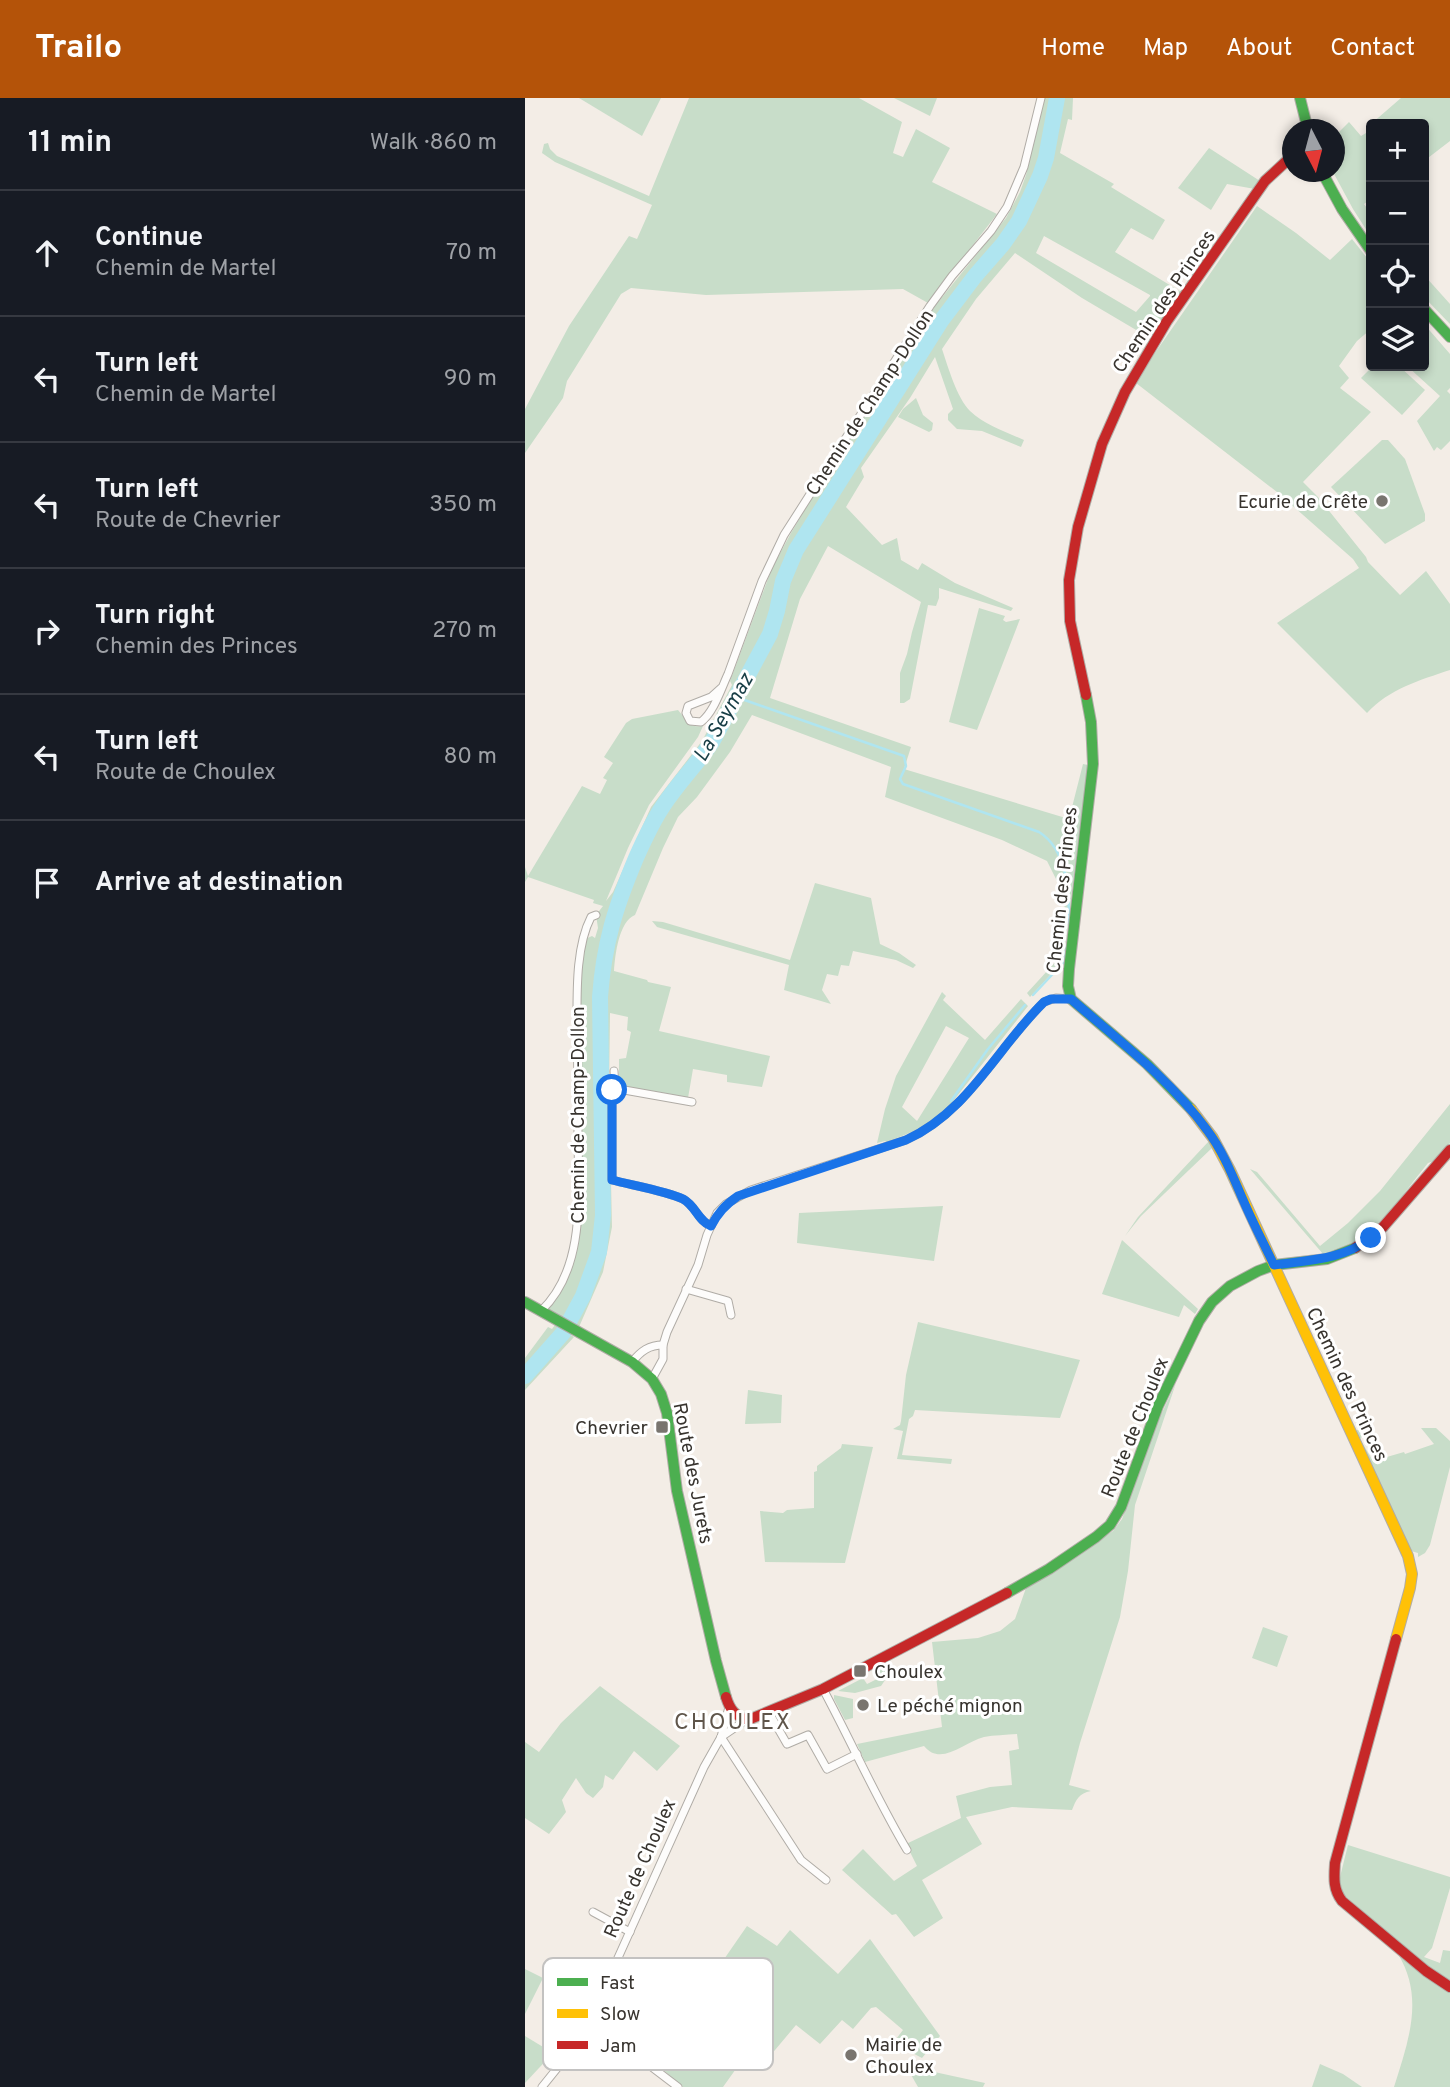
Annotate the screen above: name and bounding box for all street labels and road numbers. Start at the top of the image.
street label: Chemin des Princes [1108,226,1221,378]
street label: Chemin de Champ-Dollon [801,305,940,501]
street label: Chemin des Princes [1042,806,1084,975]
street label: Chemin de Champ-Dollon [567,1006,591,1224]
street label: Chemin des Princes [1300,1304,1392,1466]
street label: Route de Choulex [1097,1354,1175,1502]
street label: Route des Jurets [667,1401,717,1546]
street label: Route de Choulex [599,1795,682,1942]

